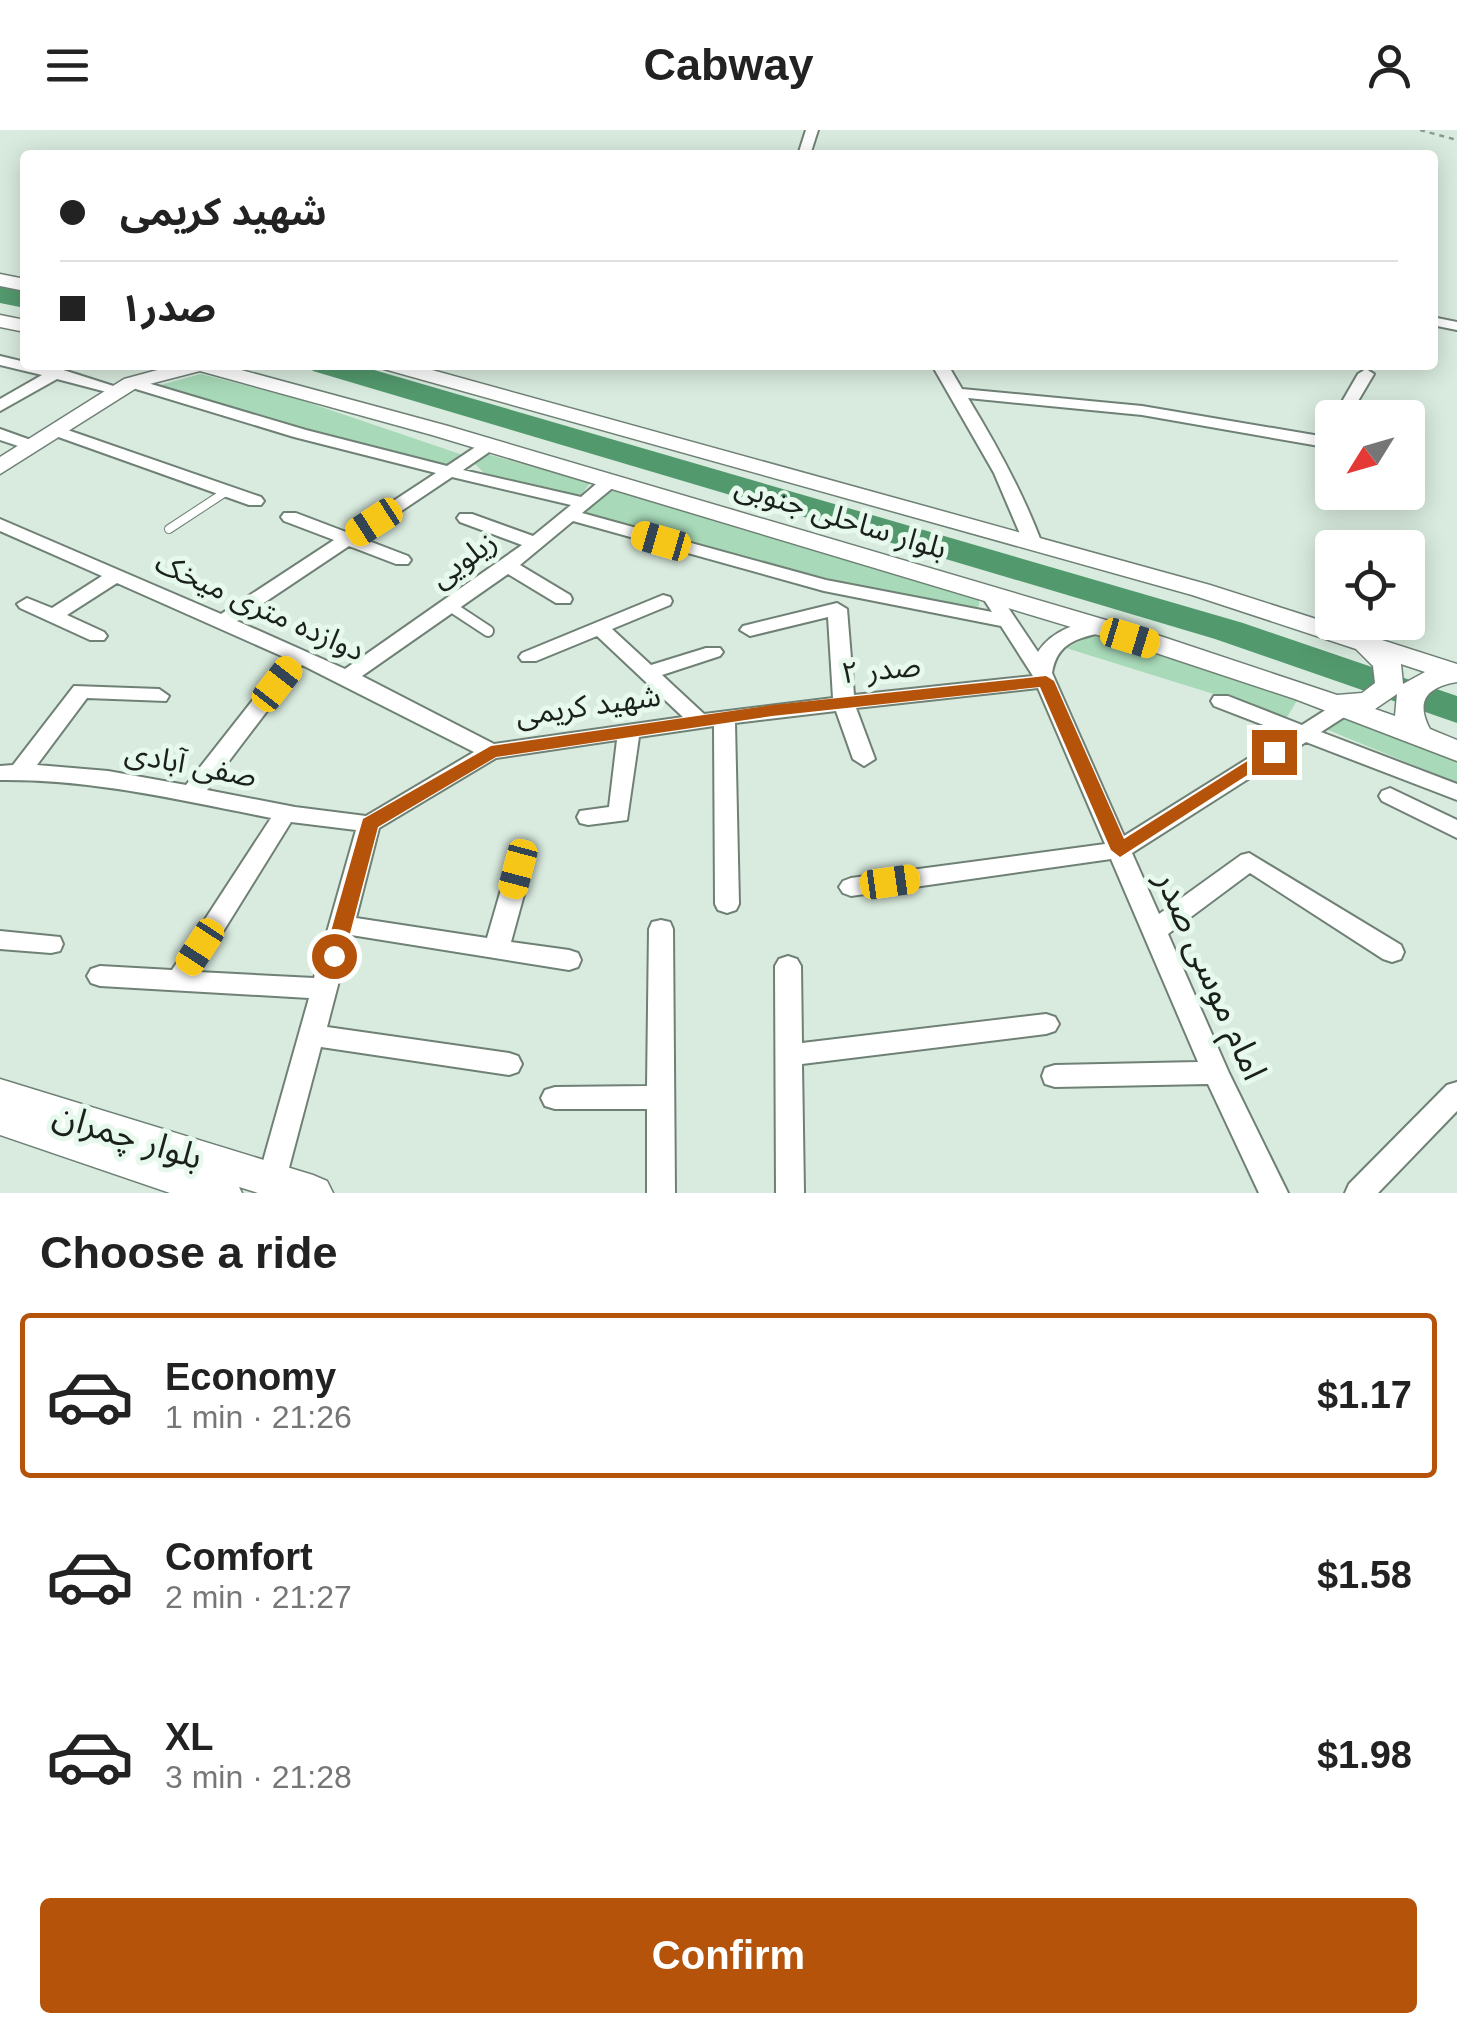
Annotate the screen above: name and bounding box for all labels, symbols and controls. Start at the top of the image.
icon: menu [40,38,95,93]
icon: person [1362,38,1417,93]
text: Cabway [643,39,814,90]
text: شهید کریمی [120,191,327,233]
text: صدر۱ [120,287,216,329]
north arrow [1315,400,1425,510]
map controls [1315,400,1425,640]
street label: بلوار ساحلی جنوبی [731,469,951,566]
car [341,493,407,551]
car [628,518,694,564]
street label: زیلویی [424,524,503,595]
button: locate [1315,530,1425,640]
street label: دوازده متری میخک [150,545,369,668]
car [1097,615,1163,661]
street label: صدر ۲ [840,648,922,691]
car [247,651,307,717]
street label: شهید کریمی [513,679,663,732]
route end [1252,730,1297,775]
street label: صفی آبادی [122,735,260,794]
car [496,836,540,902]
car [858,863,922,901]
street label: امام موسی صدر [1142,864,1275,1088]
car [171,914,229,980]
route start [312,934,357,979]
street label: بلوار چمران [48,1094,207,1179]
text: Choose a ride [40,1227,338,1278]
icon: car [45,1351,135,1441]
text: Economy [165,1356,336,1398]
text: $1.17 [1317,1374,1412,1416]
text: 1 min · 21:26 [165,1399,352,1435]
icon: car [45,1531,135,1621]
text: Comfort [165,1536,313,1578]
text: $1.58 [1317,1554,1412,1596]
text: 2 min · 21:27 [165,1579,352,1615]
icon: car [45,1711,135,1801]
text: XL [165,1716,214,1758]
text: $1.98 [1317,1734,1412,1776]
text: 3 min · 21:28 [165,1759,352,1795]
button: Confirm [40,1898,1417,2013]

